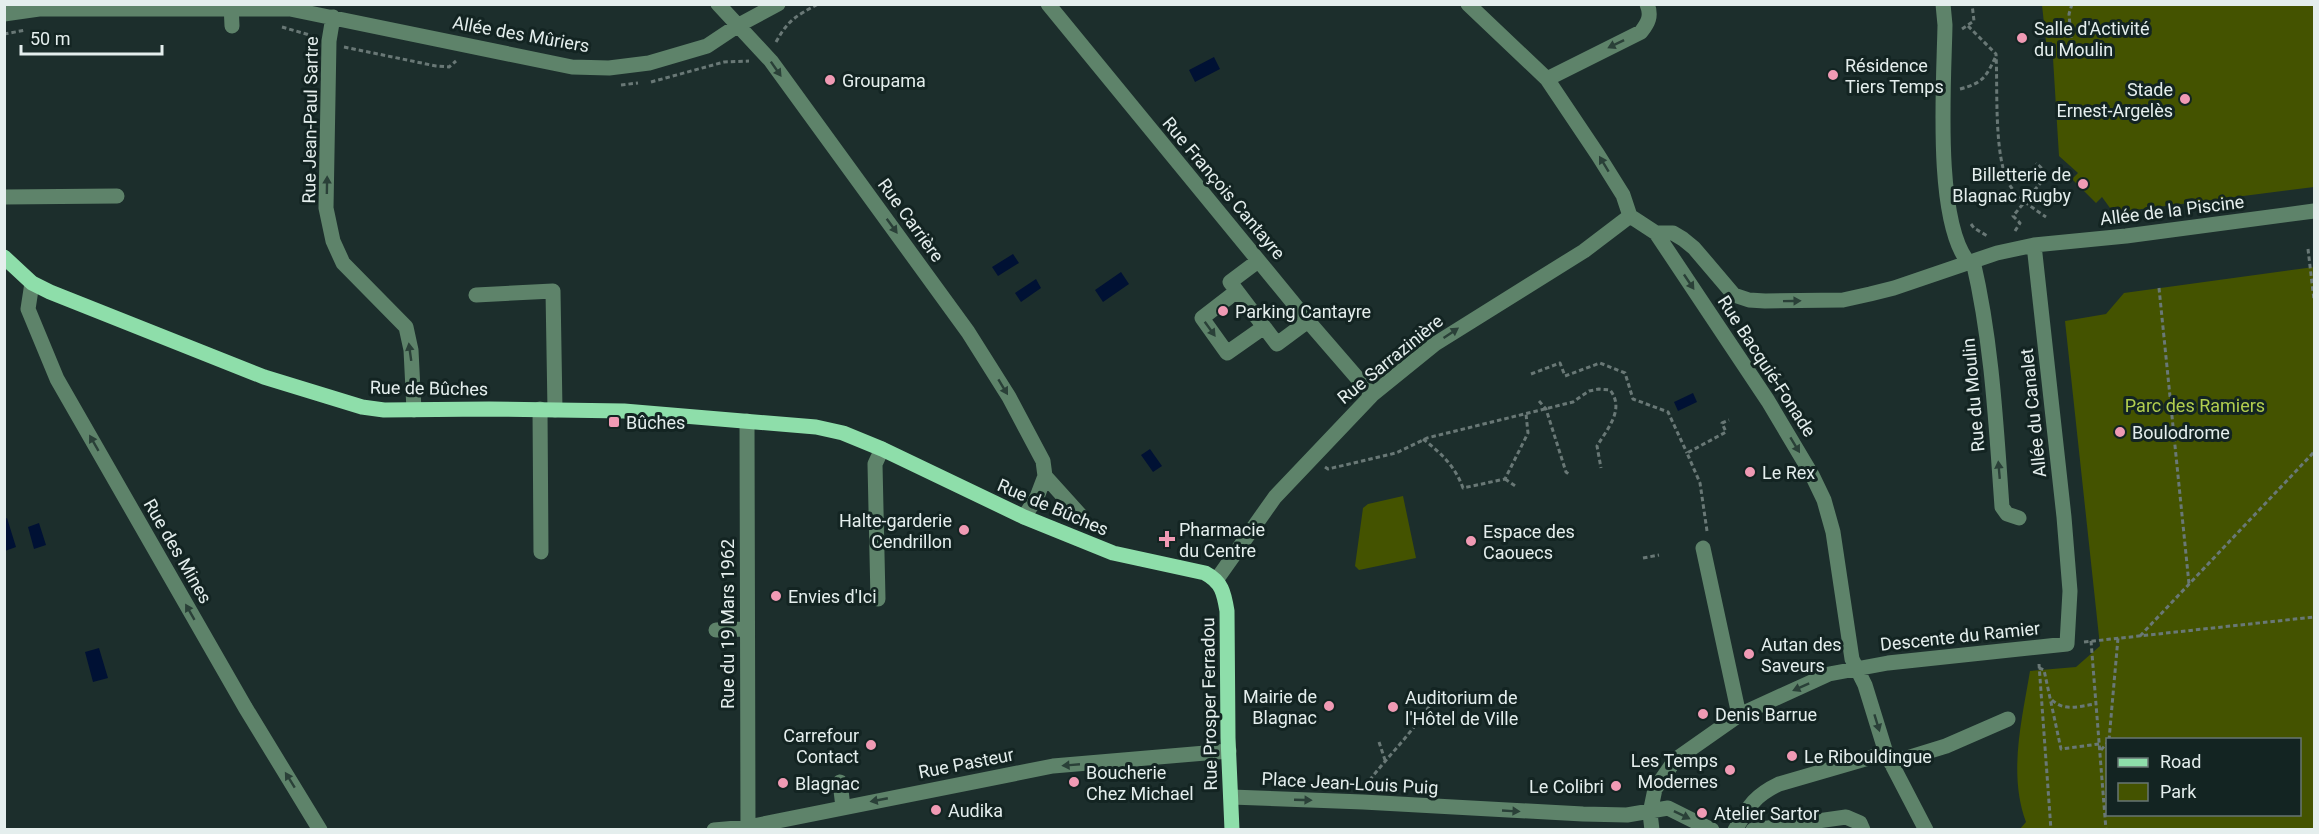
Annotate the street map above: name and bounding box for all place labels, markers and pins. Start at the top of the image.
place label: Salle d'Activité du Moulin [2034,18,2149,60]
marker: Salle d'Activité du Moulin [2015,31,2029,45]
place label: Résidence Tiers Temps [1845,55,1944,97]
marker: Résidence Tiers Temps [1826,68,1840,82]
place label: Groupama [842,70,926,91]
marker: Groupama [823,73,837,87]
place label: Stade Ernest-Argelès [2056,79,2173,121]
marker: Stade Ernest-Argelès [2178,92,2192,106]
place label: Billetterie de Blagnac Rugby [1952,164,2071,206]
marker: Billetterie de Blagnac Rugby [2076,177,2090,191]
place label: Parking Cantayre [1235,301,1371,322]
marker: Parking Cantayre [1216,304,1230,318]
place label: Bûches [626,412,685,433]
marker: Bûches [607,415,621,429]
place label: Boulodrome [2132,422,2230,443]
marker: Boulodrome [2113,425,2127,439]
place label: Le Rex [1762,462,1815,483]
marker: Le Rex [1743,465,1757,479]
place label: Halte-garderie Cendrillon [839,510,952,552]
place label: Pharmacie du Centre [1179,519,1265,561]
place label: Espace des Caouecs [1483,521,1575,563]
marker: Halte-garderie Cendrillon [957,523,971,537]
marker: Pharmacie du Centre [1160,532,1174,546]
marker: Espace des Caouecs [1464,534,1478,548]
place label: Envies d'Ici [788,586,877,607]
marker: Envies d'Ici [769,589,783,603]
place label: Autan des Saveurs [1761,634,1842,676]
marker: Autan des Saveurs [1742,647,1756,661]
place label: Mairie de Blagnac [1243,686,1317,728]
place label: Auditorium de l'Hôtel de Ville [1405,687,1518,729]
marker: Mairie de Blagnac [1322,699,1336,713]
marker: Auditorium de l'Hôtel de Ville [1386,700,1400,714]
place label: Denis Barrue [1715,704,1817,725]
marker: Denis Barrue [1696,707,1710,721]
place label: Carrefour Contact [783,725,859,767]
marker: Carrefour Contact [864,738,878,752]
place label: Le Ribouldingue [1804,746,1932,767]
marker: Le Ribouldingue [1785,749,1799,763]
place label: Les Temps Modernes [1631,750,1718,792]
place label: Boucherie Chez Michael [1086,762,1194,804]
marker: Les Temps Modernes [1723,763,1737,777]
place label: Blagnac [795,773,860,794]
marker: Boucherie Chez Michael [1067,775,1081,789]
marker: Blagnac [776,776,790,790]
place label: Le Colibri [1529,776,1604,797]
marker: Le Colibri [1609,779,1623,793]
place label: Audika [948,800,1003,821]
marker: Audika [929,803,943,817]
place label: Atelier Sartor [1714,803,1819,824]
marker: Atelier Sartor [1695,806,1709,820]

